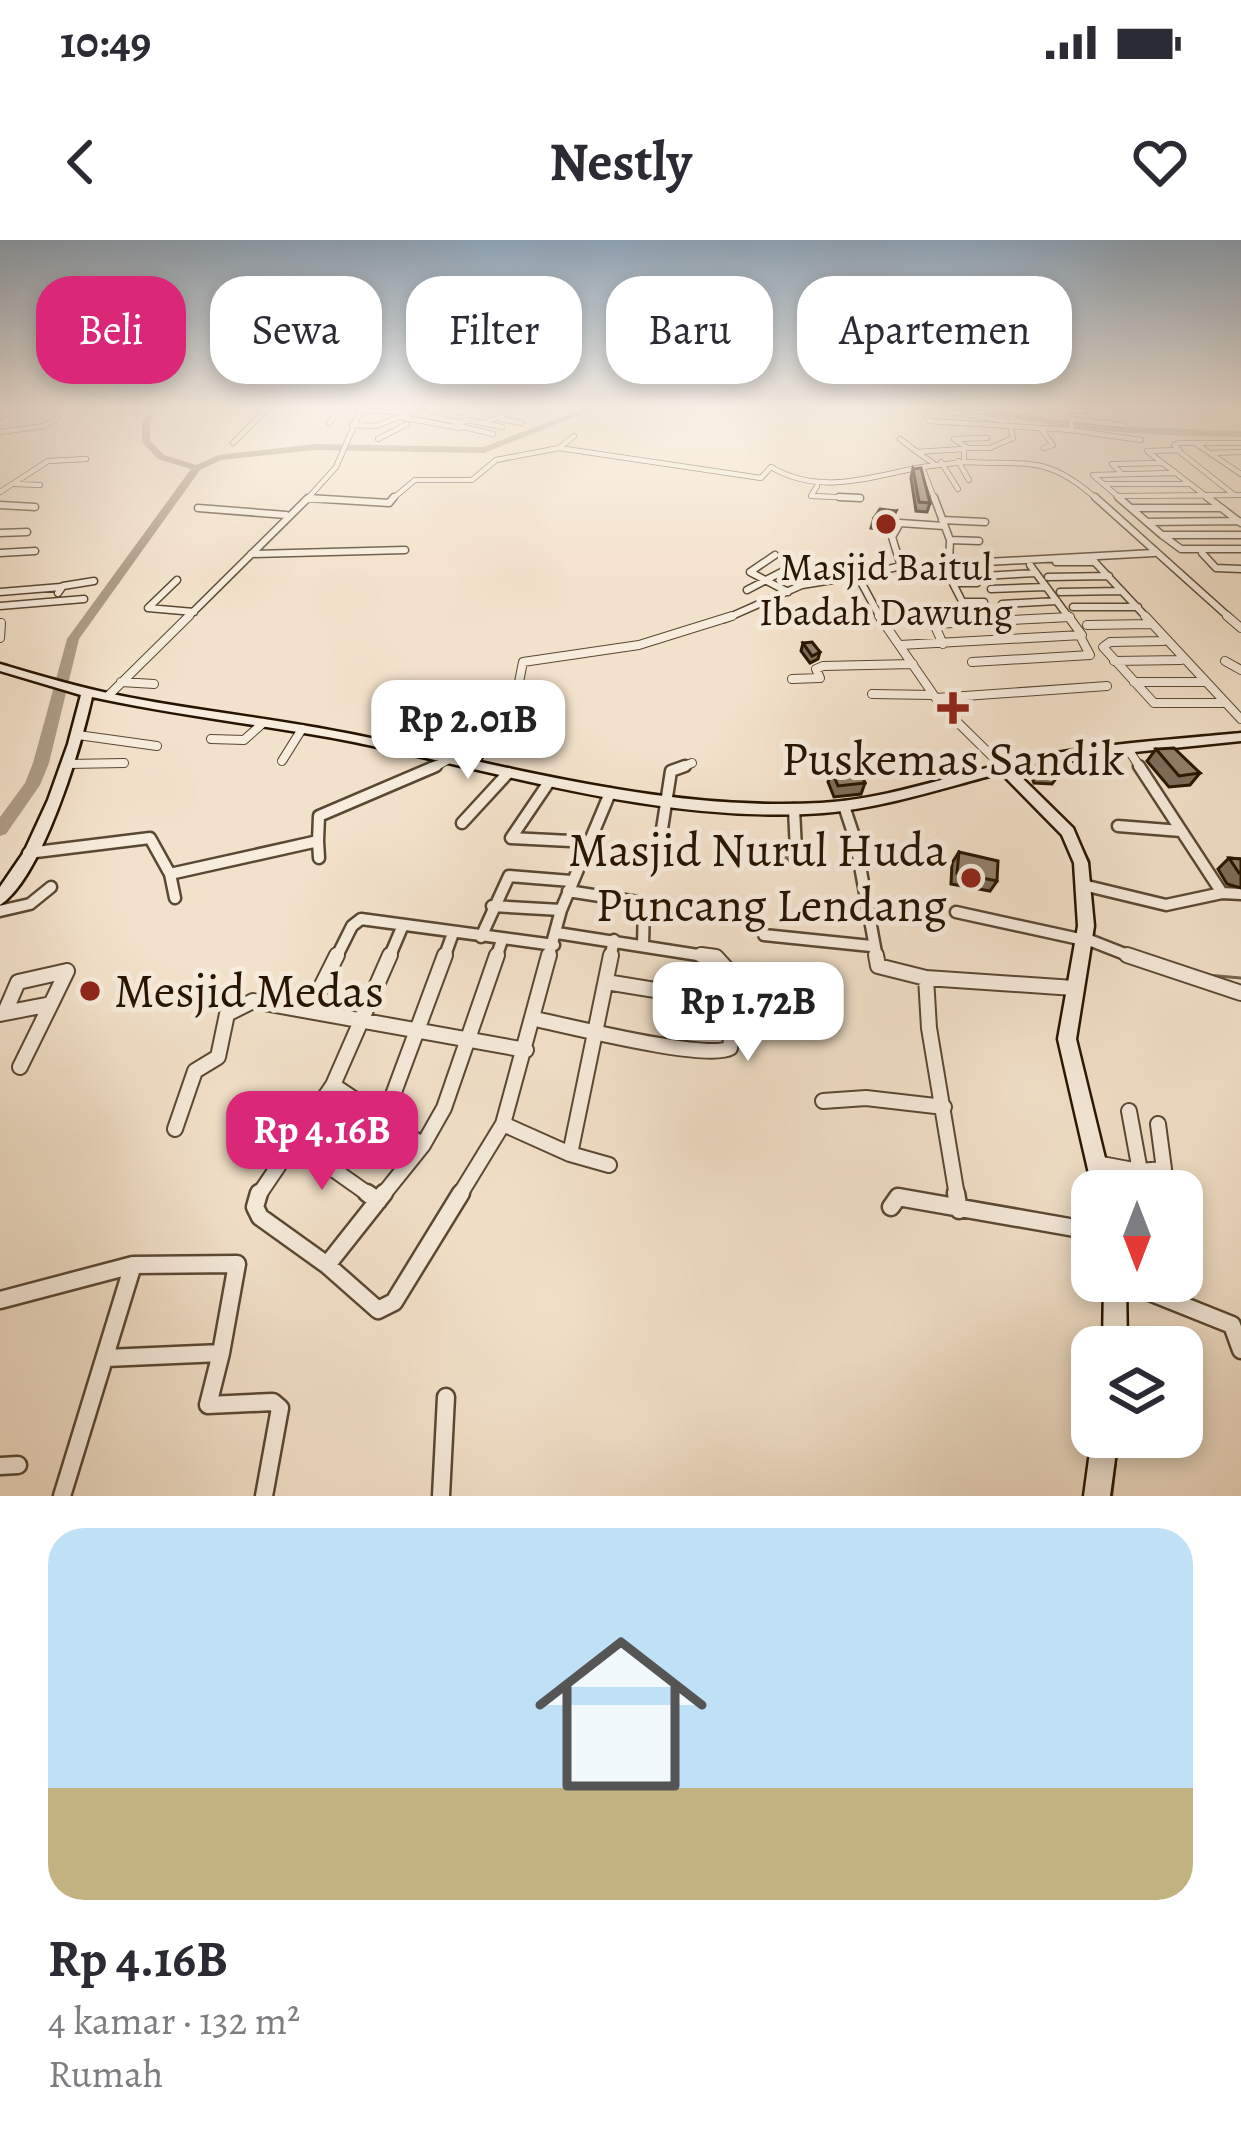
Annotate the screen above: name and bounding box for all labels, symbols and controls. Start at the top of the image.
text: 10:49 [60,11,151,73]
text: Nestly [549,125,692,199]
icon: back [48,129,114,195]
icon: heart [1127,129,1193,195]
chip: Beli [36,276,186,384]
chip: Sewa [210,276,382,384]
chip: Filter [406,276,582,384]
chip: Baru [606,276,773,384]
chip: Apartemen [797,276,1072,384]
marker: Masjid Baitul Ibadah Dawung [873,511,899,537]
place label: Masjid Baitul Ibadah Dawung [759,540,1013,638]
pin: Rp 2.01B [344,680,592,782]
text: Rp 2.01B [398,692,538,745]
marker: Puskemas Sandik [937,692,969,724]
place label: Puskemas Sandik [781,726,1125,792]
place label: Masjid Nurul Huda Puncang Lendang [568,817,948,938]
marker: Masjid Nurul Huda Puncang Lendang [958,865,984,891]
place label: Mesjid Medas [114,958,384,1024]
pin: Rp 1.72B [624,962,872,1064]
text: Rp 1.72B [680,974,816,1027]
marker: Mesjid Medas [77,978,103,1004]
pin: Rp 4.16B [198,1091,446,1193]
text: Rp 4.16B [253,1103,391,1156]
north arrow [1071,1170,1203,1302]
map controls [1071,1170,1203,1458]
button: layers [1071,1326,1203,1458]
icon: home [513,1606,729,1822]
text: Rp 4.16B [48,1924,228,1994]
text: 4 kamar · 132 m² [48,1994,300,2047]
text: Rumah [48,2047,163,2100]

